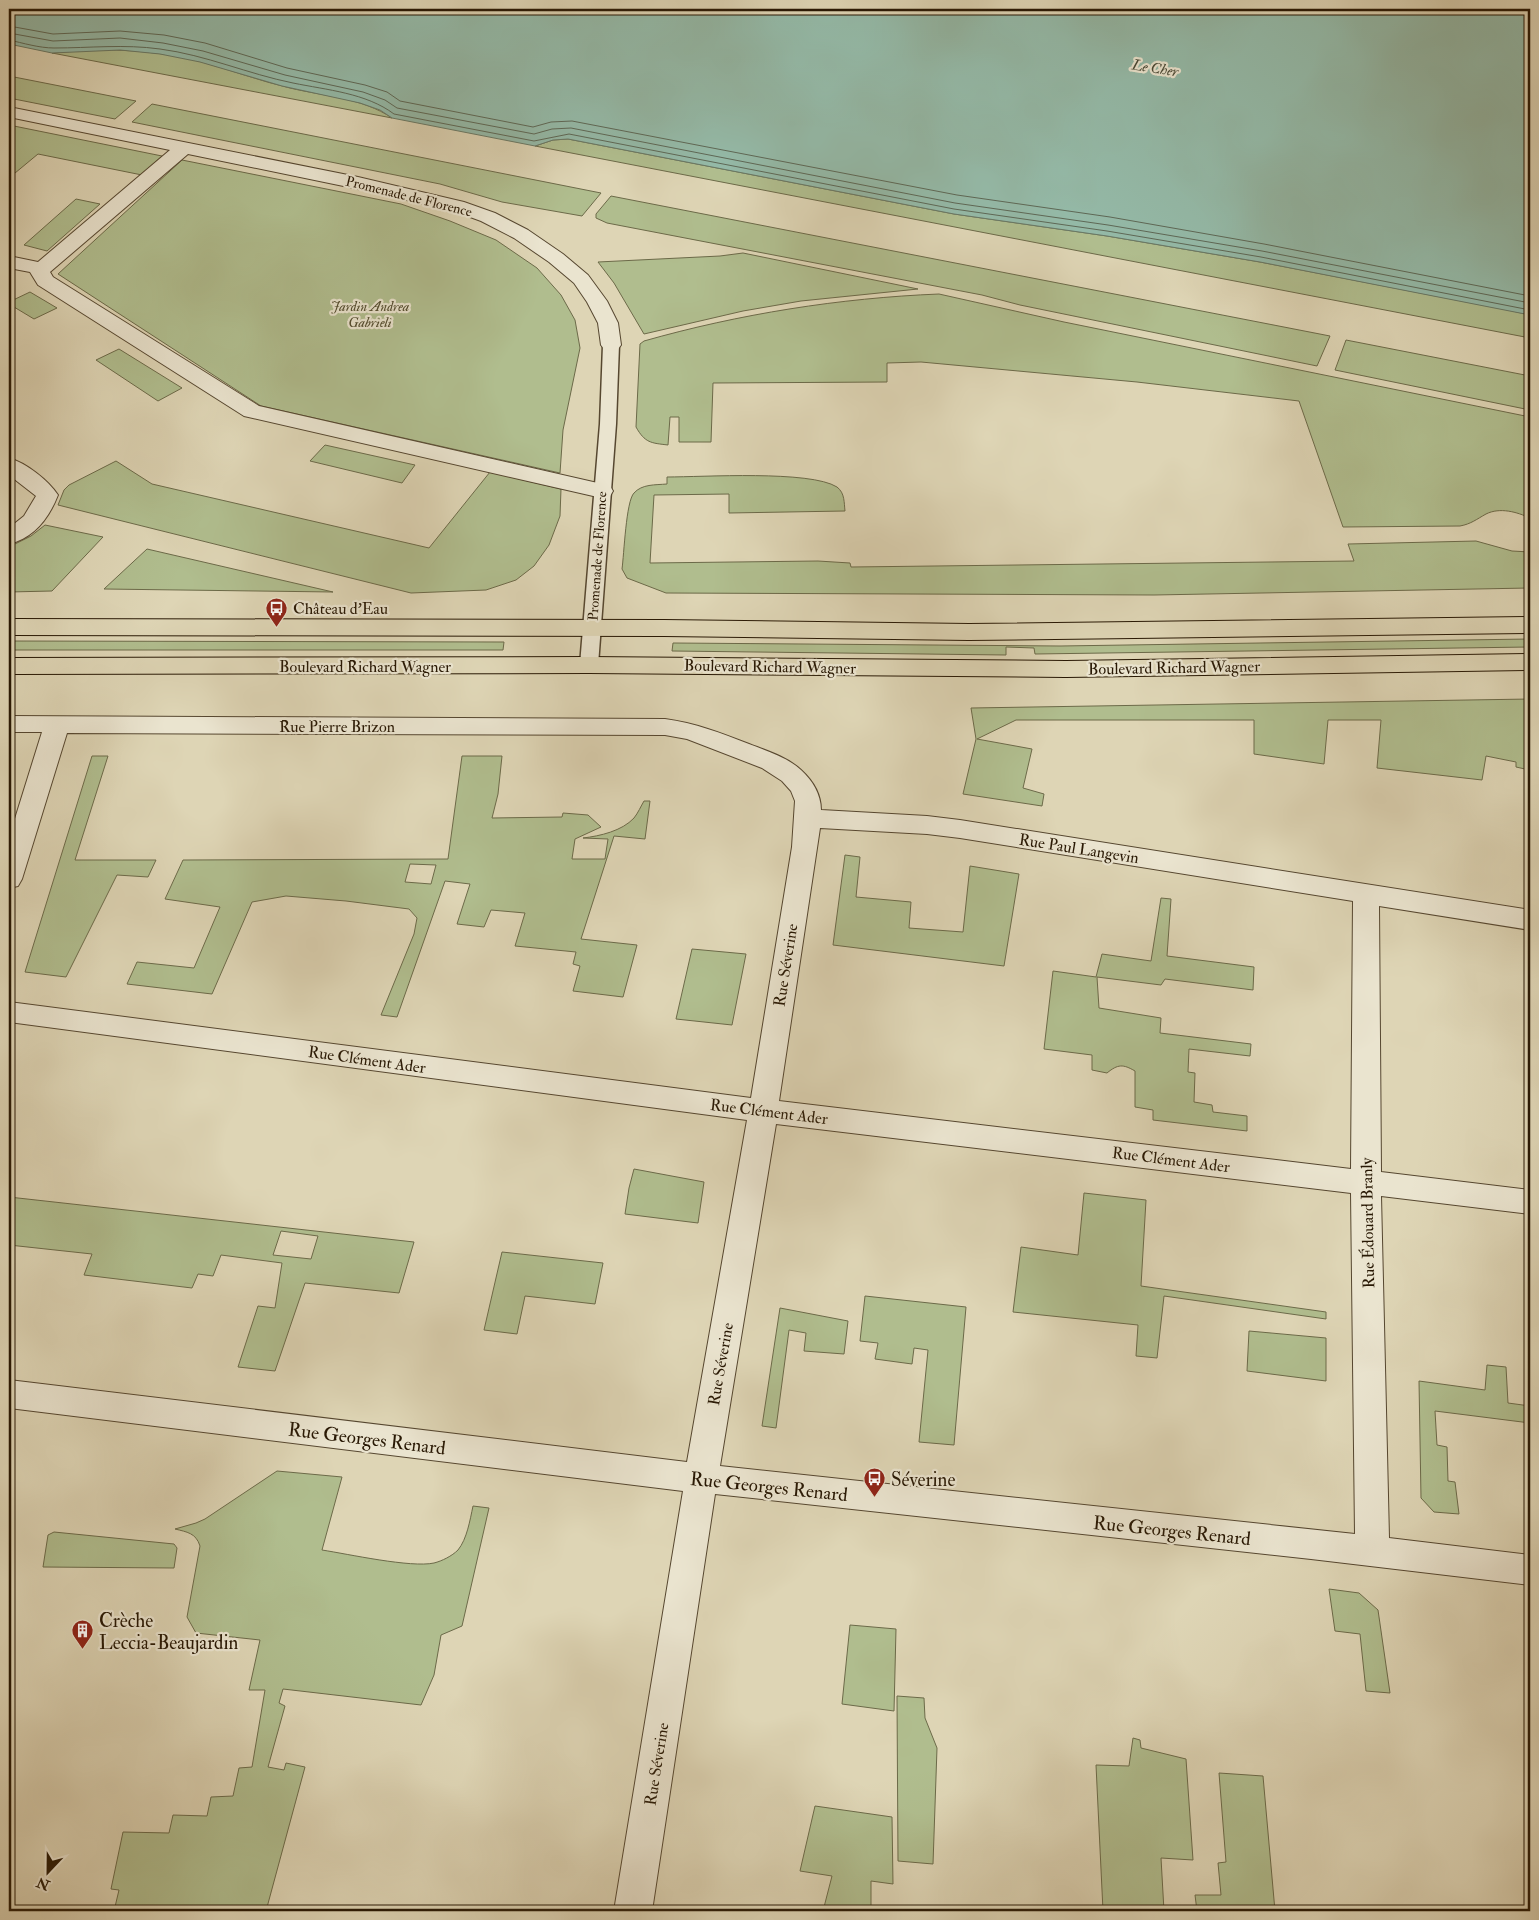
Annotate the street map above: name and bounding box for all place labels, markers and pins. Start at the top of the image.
bus stop icon: Château d'Eau [265,596,289,627]
place label: Château d'Eau [293,599,388,619]
bus stop icon: Séverine [863,1467,887,1498]
place label: Séverine [891,1468,955,1492]
place label: Crèche Leccia-Beaujardin [99,1609,239,1655]
building icon: Crèche Leccia-Beaujardin [71,1619,95,1650]

